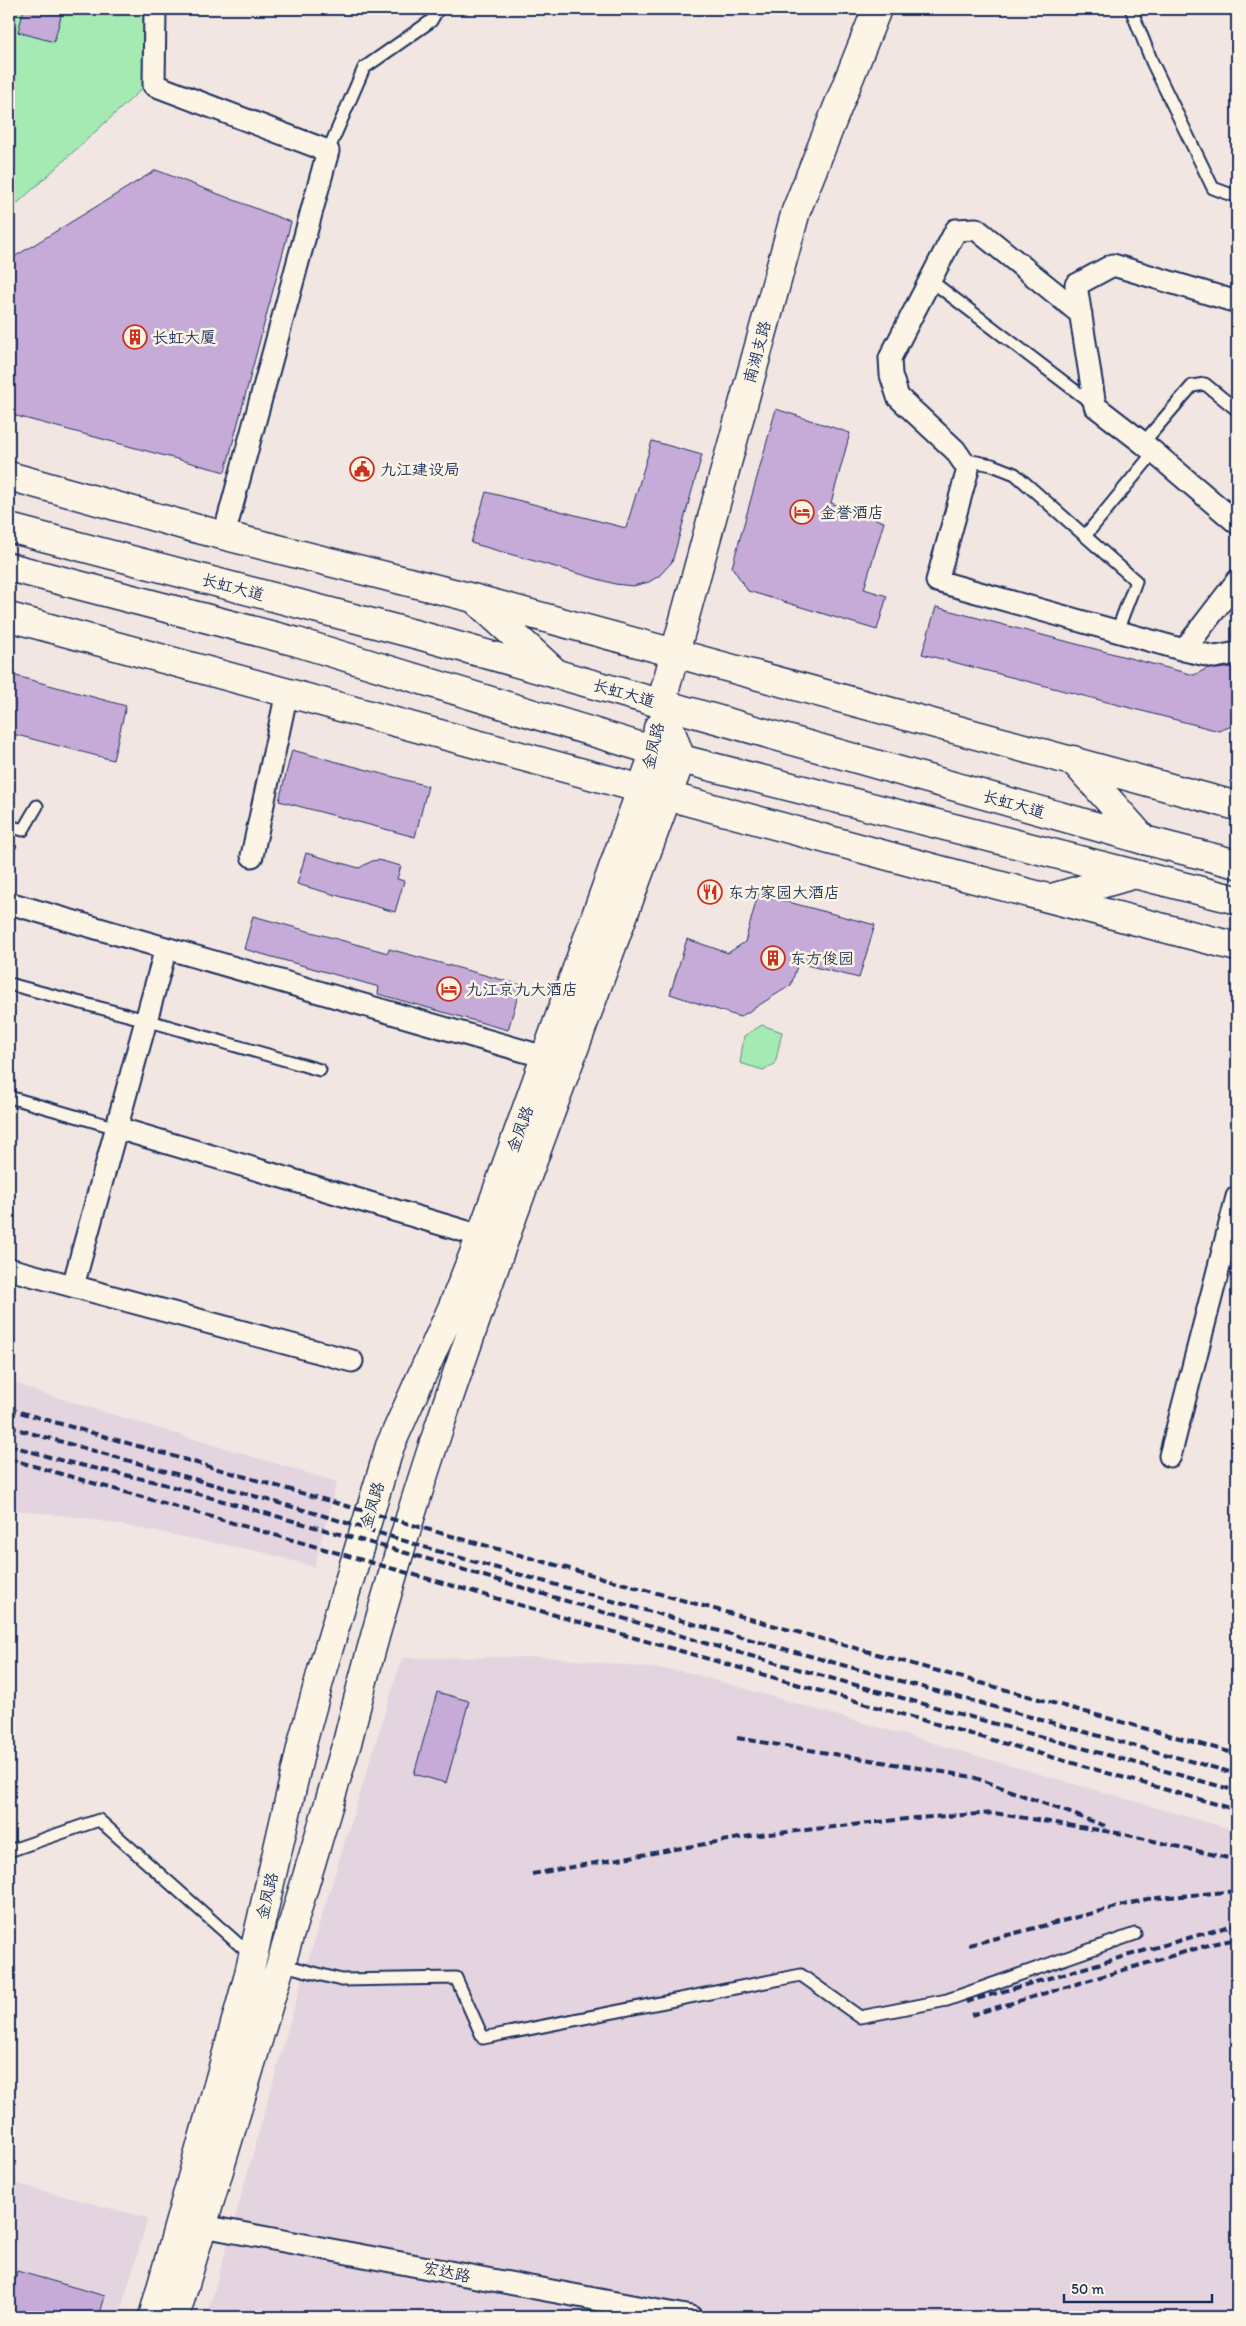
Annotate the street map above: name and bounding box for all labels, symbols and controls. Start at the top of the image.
street label: 南湖支路 [740,319,774,385]
building icon: 长虹大厦 [122,324,148,350]
place label: 长虹大厦 [152,328,216,347]
public building icon: 九江建设局 [349,456,375,482]
place label: 九江建设局 [380,460,460,479]
hotel icon: 金誉酒店 [789,499,815,525]
place label: 金誉酒店 [820,503,884,522]
street label: 长虹大道 [200,570,266,604]
street label: 长虹大道 [591,675,657,711]
street label: 金凤路 [638,720,668,772]
street label: 长虹大道 [981,786,1047,822]
restaurant icon: 东方家园大酒店 [697,879,723,905]
place label: 东方家园大酒店 [728,883,840,902]
building icon: 东方俊园 [760,945,786,971]
place label: 东方俊园 [790,949,854,968]
hotel icon: 九江京九大酒店 [436,976,462,1002]
place label: 九江京九大酒店 [466,980,578,999]
street label: 金凤路 [503,1103,537,1155]
street label: 金凤路 [356,1479,388,1531]
street label: 金凤路 [252,1870,282,1922]
street label: 宏达路 [422,2258,472,2286]
scale bar [1064,2271,1211,2303]
text: 50 m [1071,2280,1104,2298]

